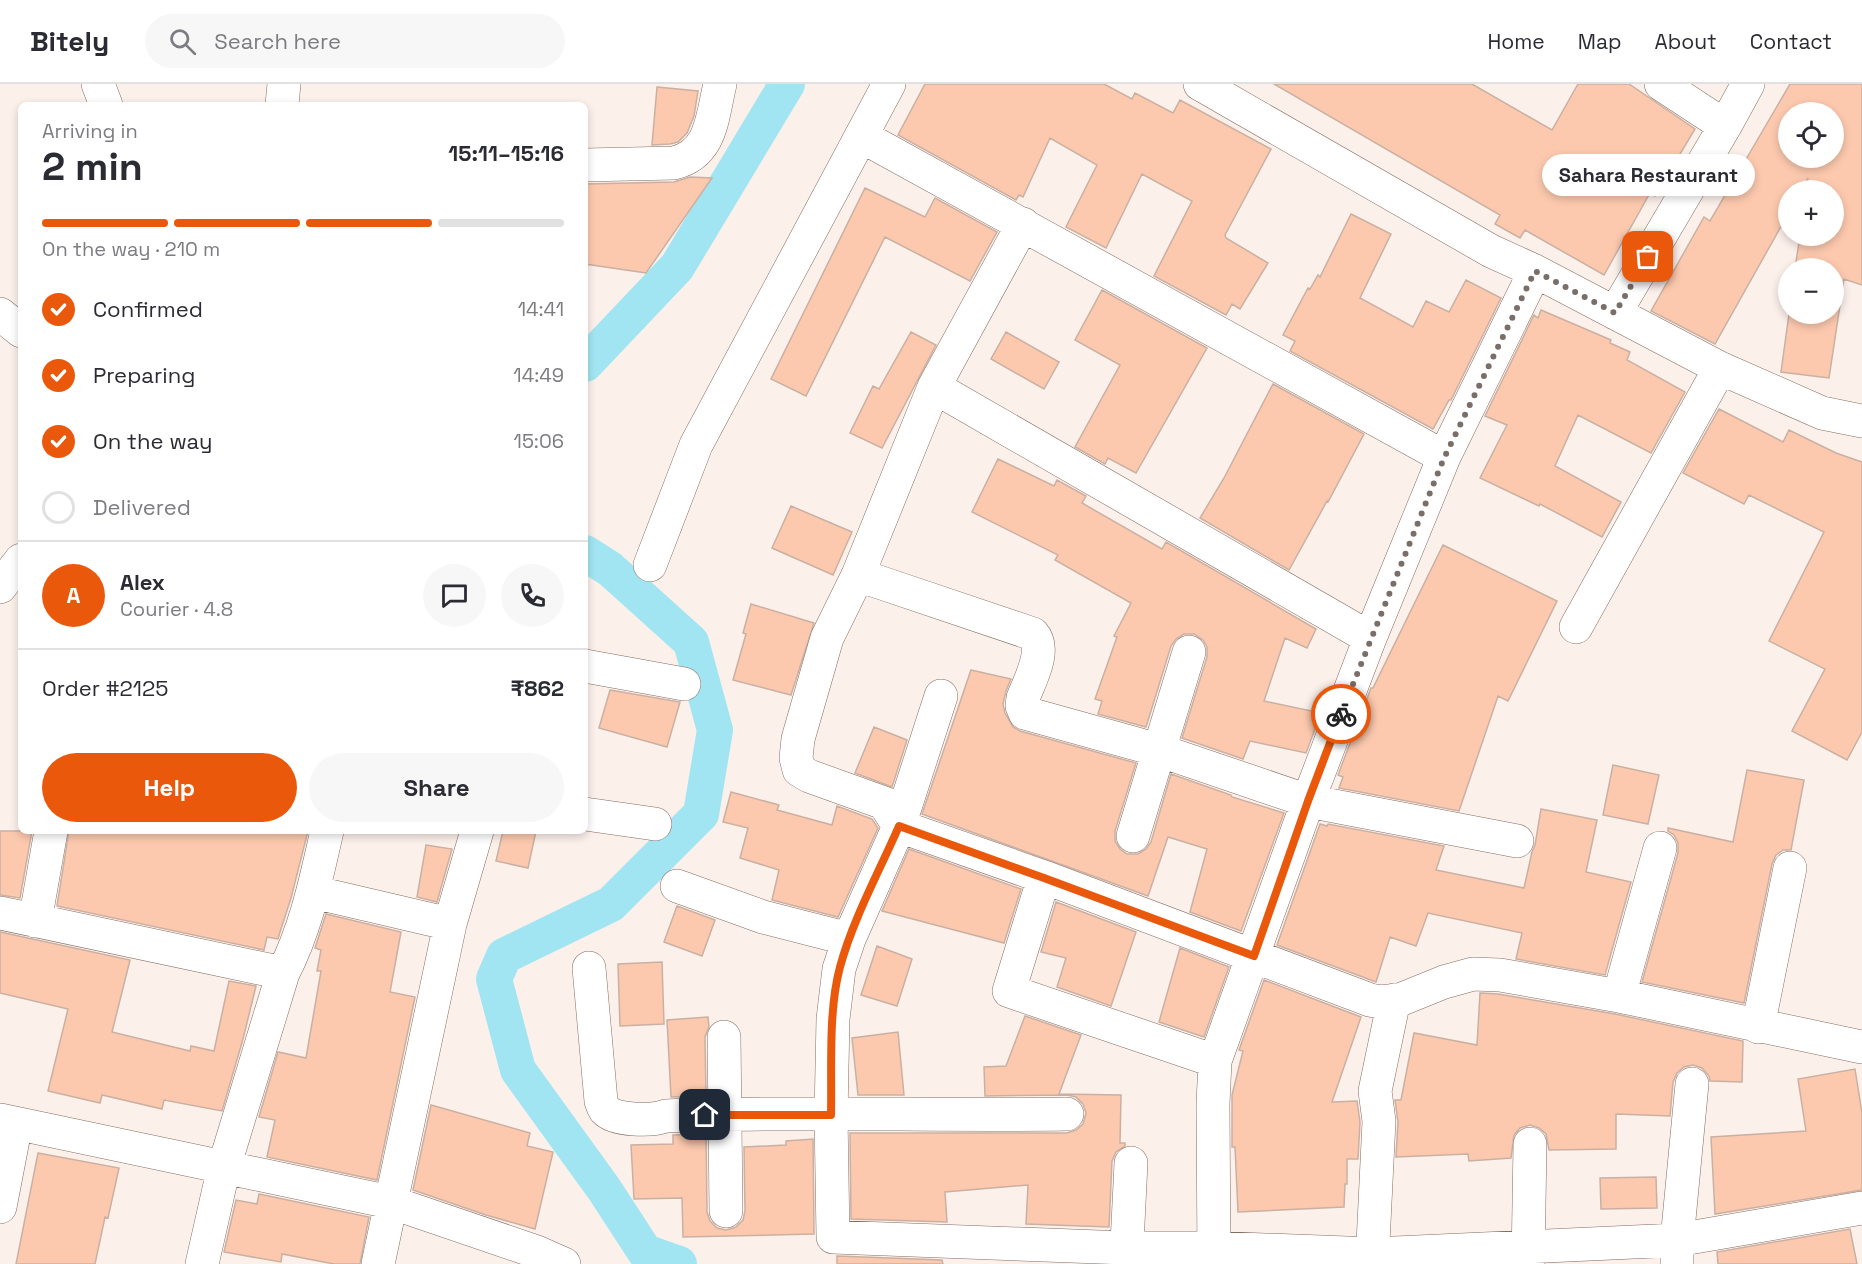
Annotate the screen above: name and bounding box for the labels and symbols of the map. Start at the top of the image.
callout: Sahara Restaurant [1542,155,1754,197]
pin [1622,231,1673,282]
courier [1311,684,1371,744]
pin [679,1089,730,1140]

